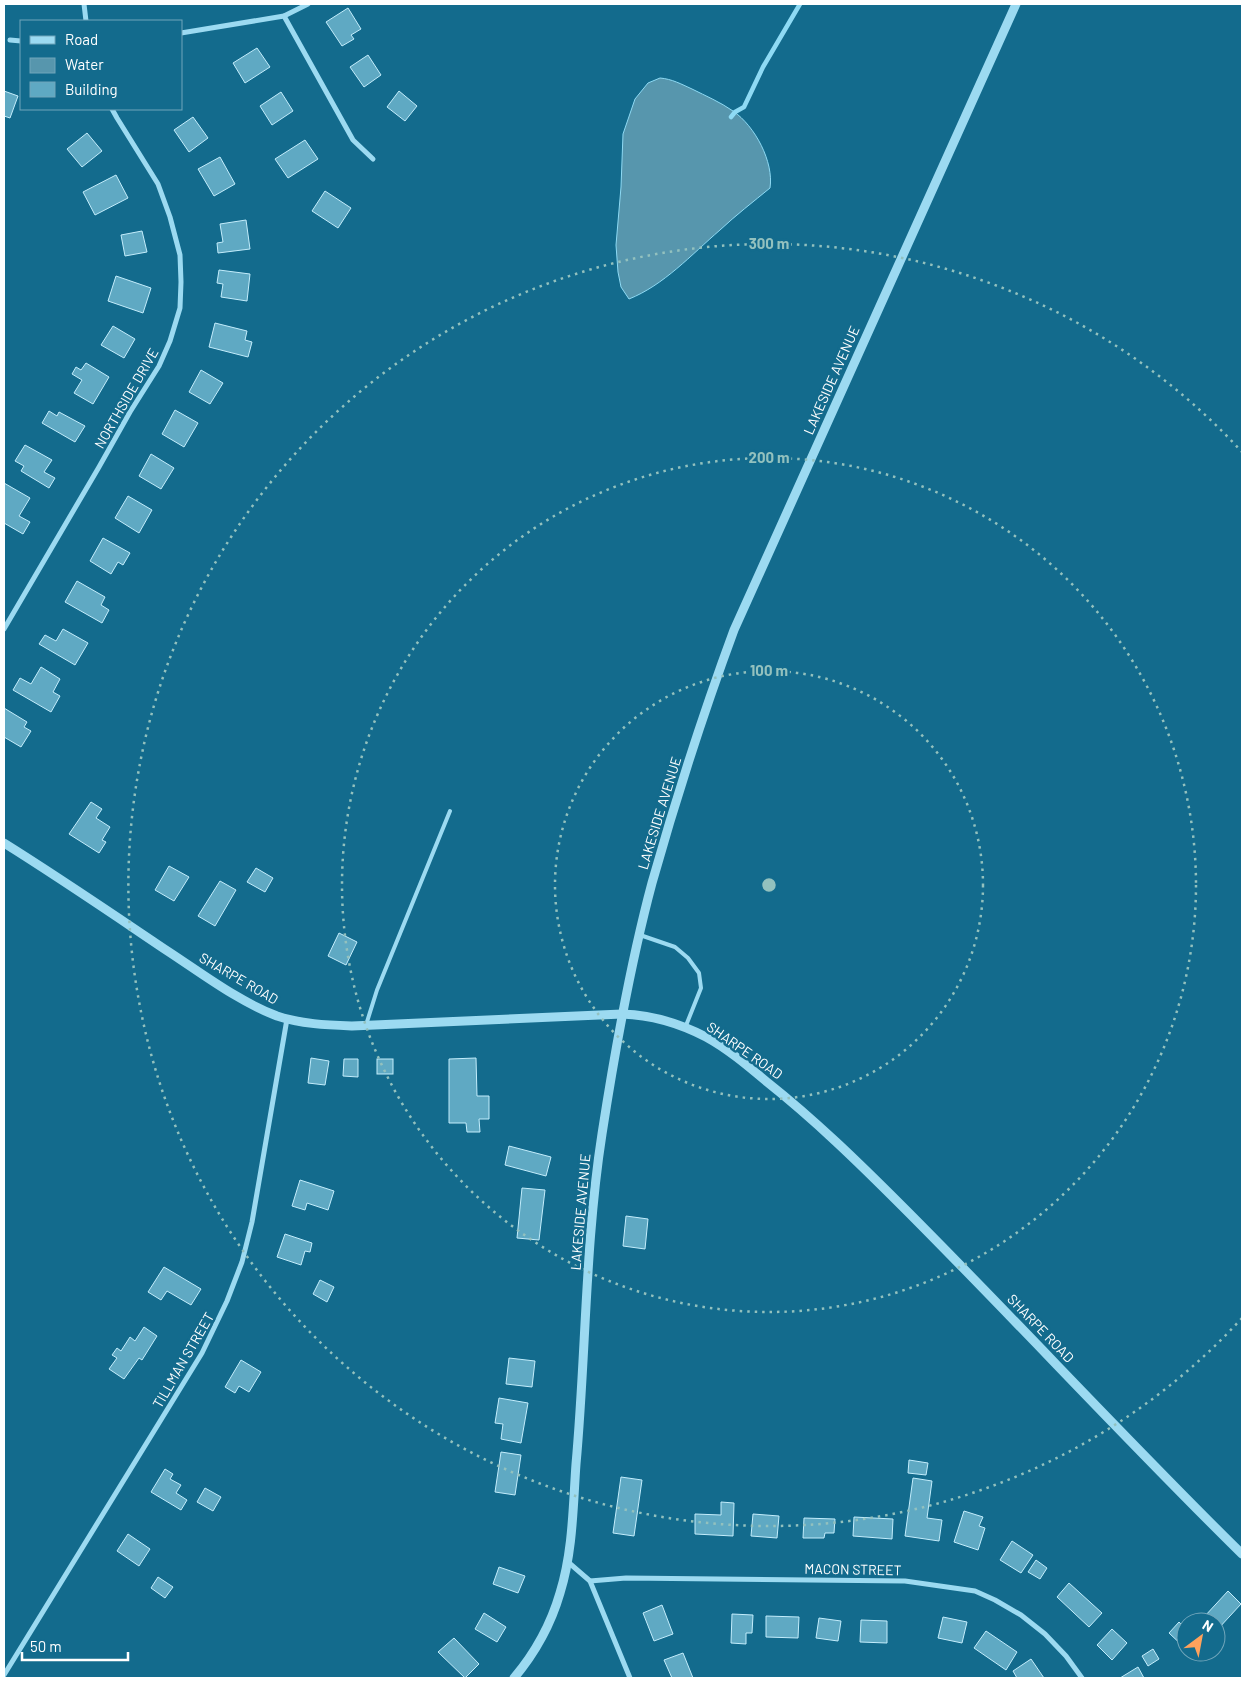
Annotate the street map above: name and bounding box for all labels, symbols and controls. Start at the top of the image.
legend [20,20,182,110]
text: Road [65,30,98,48]
text: Water [65,55,104,73]
text: Building [65,80,118,98]
text: 300 m [749,234,789,252]
street label: LAKESIDE AVENUE [799,323,863,437]
street label: NORTHSIDE DRIVE [90,345,162,451]
text: 200 m [748,448,790,466]
text: 100 m [750,661,788,679]
street label: LAKESIDE AVENUE [634,755,684,871]
centre of rings [760,876,778,894]
street label: SHARPE ROAD [196,949,282,1007]
street label: SHARPE ROAD [704,1018,786,1082]
street label: LAKESIDE AVENUE [566,1153,594,1271]
street label: SHARPE ROAD [1004,1290,1078,1366]
street label: TILLMAN STREET [149,1309,217,1411]
street label: MACON STREET [804,1560,902,1578]
north arrow [1176,1612,1226,1662]
text: N [1200,1616,1217,1635]
scale bar [22,1630,129,1662]
text: 50 m [30,1637,62,1655]

